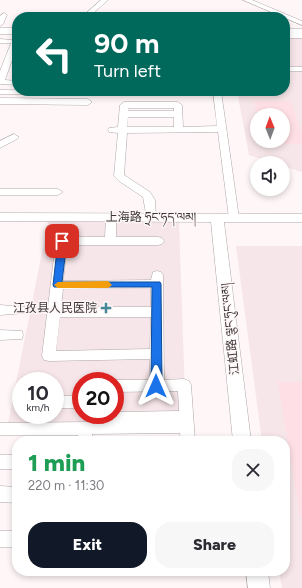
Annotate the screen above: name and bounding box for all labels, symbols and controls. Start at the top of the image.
text: 90 m [94,26,159,60]
icon: left [28,28,80,80]
text: Turn left [94,60,161,82]
north arrow [250,108,290,148]
map controls [250,108,290,196]
button: sound [250,156,290,196]
street label: 上海路 ཧྲང་ཧད་ལམ། [106,210,197,227]
pin [45,224,79,258]
icon: arrive [51,230,73,252]
street label: 江虹路 ལྕང་ཧུང་ལམ། [218,282,246,376]
place label: 江孜县人民医院 [13,301,97,315]
marker: 江孜县人民医院 [100,302,112,314]
position arrow [135,365,177,407]
speed limit sign: 20 [72,372,124,424]
text: 10 [27,381,49,405]
text: km/h [27,401,49,414]
text: 1 min [28,448,85,477]
button: close [232,449,274,491]
text: 220 m · 11:30 [28,478,104,493]
button: Exit [28,522,147,568]
button: Share [155,522,274,568]

